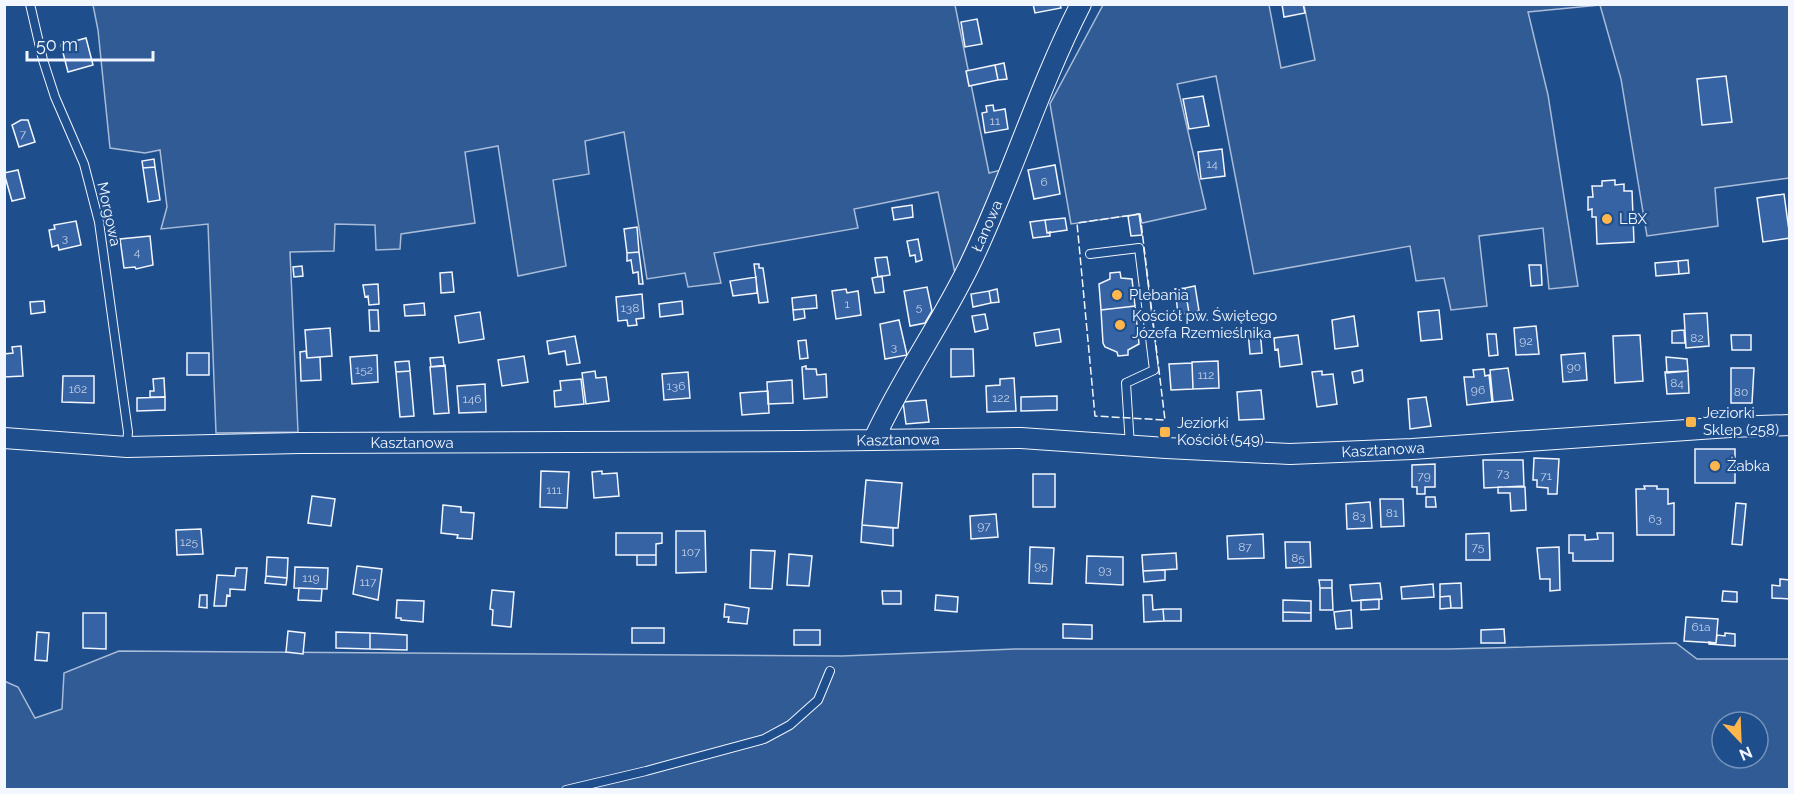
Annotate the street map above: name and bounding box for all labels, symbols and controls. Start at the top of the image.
scale bar [27,24,153,62]
text: 50 m [36,34,78,55]
house number: 11 [990,114,1000,128]
house number: 7 [20,127,27,141]
house number: 14 [1206,157,1218,171]
house number: 6 [1040,175,1048,189]
street label: Morgowa [93,180,125,248]
street label: Łanowa [968,197,1006,255]
place label: LBX [1619,210,1648,228]
marker: LBX [1600,212,1614,226]
house number: 3 [62,231,68,245]
house number: 4 [134,245,141,259]
place label: Plebania [1129,286,1189,304]
marker: Plebania [1110,288,1124,302]
house number: 1 [844,297,850,311]
house number: 5 [916,300,923,314]
house number: 138 [621,301,639,315]
place label: Kościół pw. Świętego Józefa Rzemieślnika [1132,307,1277,342]
marker: Kościół pw. Świętego Józefa Rzemieślnika [1113,318,1127,332]
house number: 82 [1690,331,1704,345]
house number: 92 [1519,334,1533,348]
house number: 3 [891,340,897,354]
house number: 90 [1567,360,1581,374]
house number: 152 [355,363,373,377]
house number: 112 [1198,368,1214,382]
house number: 84 [1670,376,1684,390]
house number: 136 [667,379,685,393]
house number: 162 [69,382,87,396]
house number: 96 [1471,383,1485,397]
house number: 80 [1734,385,1748,399]
house number: 122 [992,391,1010,405]
house number: 146 [463,392,481,406]
place label: Jeziorki Sklep (258) [1703,404,1779,439]
place label: Jeziorki Kościół (549) [1177,414,1264,449]
marker: Jeziorki Sklep (258) [1684,415,1698,429]
marker: Jeziorki Kościół (549) [1158,425,1172,439]
street label: Kasztanowa [856,430,940,450]
street label: Kasztanowa [370,434,454,452]
street label: Kasztanowa [1341,439,1425,461]
place label: Żabka [1727,456,1770,475]
marker: Żabka [1708,459,1722,473]
house number: 73 [1497,466,1509,480]
house number: 79 [1417,469,1431,483]
house number: 71 [1540,469,1552,483]
house number: 111 [546,483,562,497]
house number: 81 [1386,506,1398,520]
house number: 83 [1352,509,1366,523]
house number: 63 [1648,512,1662,526]
house number: 97 [977,519,991,533]
house number: 125 [180,535,198,549]
house number: 87 [1238,540,1252,554]
house number: 75 [1472,540,1485,554]
house number: 107 [682,545,701,559]
house number: 85 [1291,551,1305,565]
house number: 95 [1034,559,1048,573]
house number: 93 [1098,563,1112,577]
house number: 119 [302,571,320,585]
house number: 117 [360,575,377,589]
house number: 61a [1692,620,1710,634]
north arrow [1710,710,1770,770]
text: N [1736,742,1755,764]

